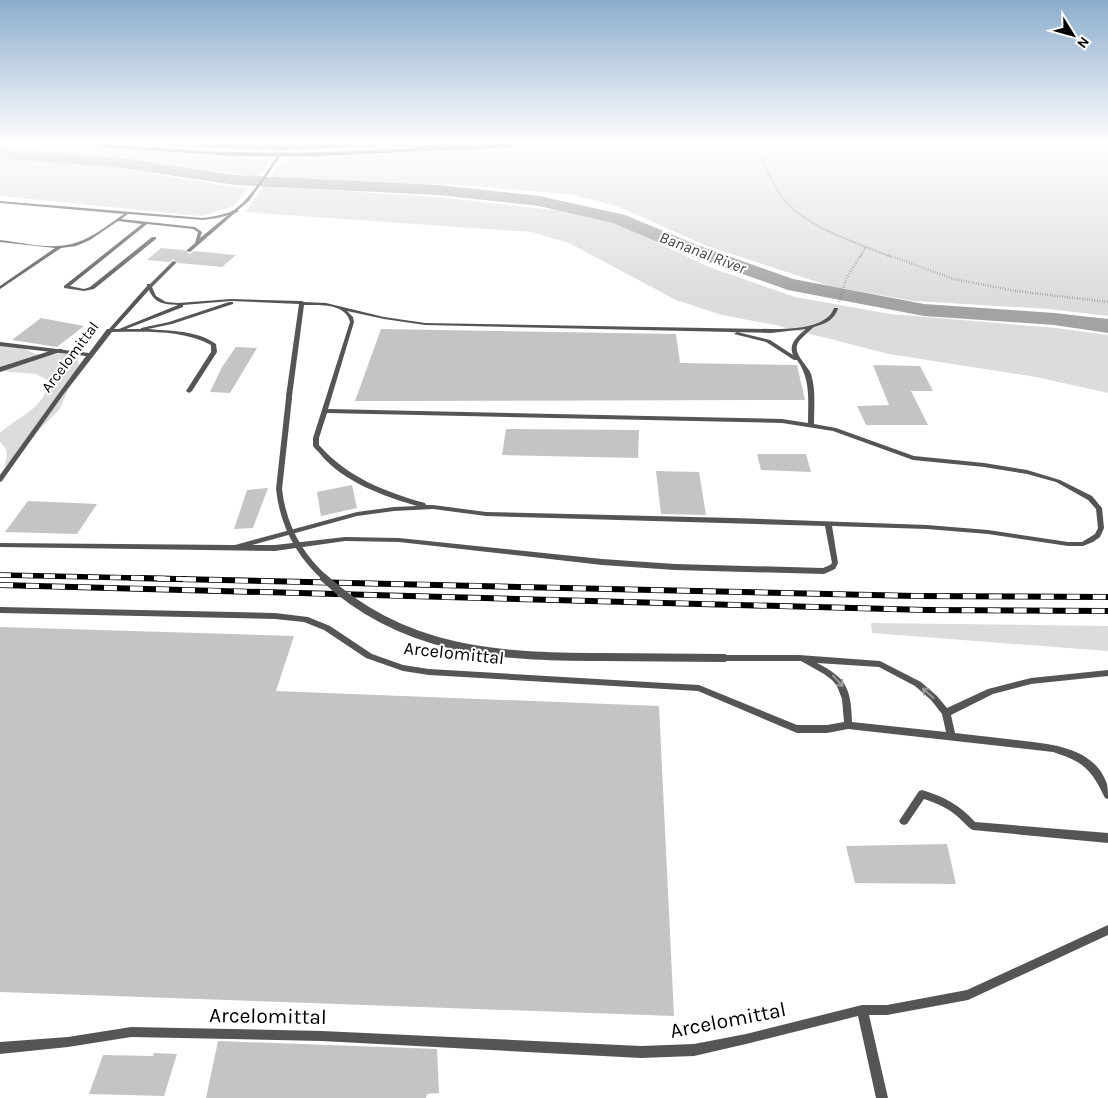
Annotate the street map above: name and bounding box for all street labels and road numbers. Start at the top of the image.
street label: Arcelomittal [37,318,103,396]
street label: Arcelomittal [403,637,505,669]
street label: Arcelomittal [668,997,788,1043]
street label: Arcelomittal [209,1003,327,1029]

